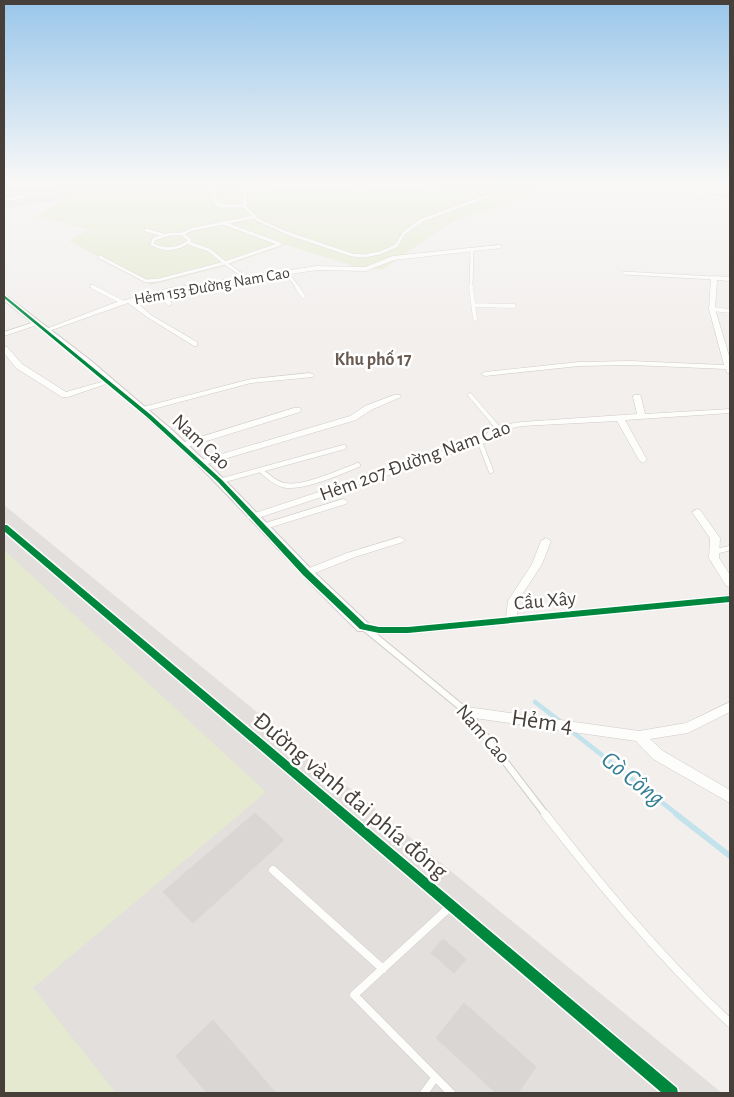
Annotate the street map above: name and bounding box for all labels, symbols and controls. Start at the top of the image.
street label: Hẻm 153 Đường Nam Cao [133,264,291,308]
district label: Khu phố 17 [334,349,412,369]
street label: Nam Cao [168,410,234,474]
street label: Hẻm 207 Đường Nam Cao [317,417,513,505]
street label: Cầu Xây [513,588,577,614]
street label: Nam Cao [452,701,514,767]
street label: Hẻm 4 [510,706,574,738]
street label: Đường vành đai phía đông [248,708,452,884]
water label: Gò Công [597,747,669,811]

